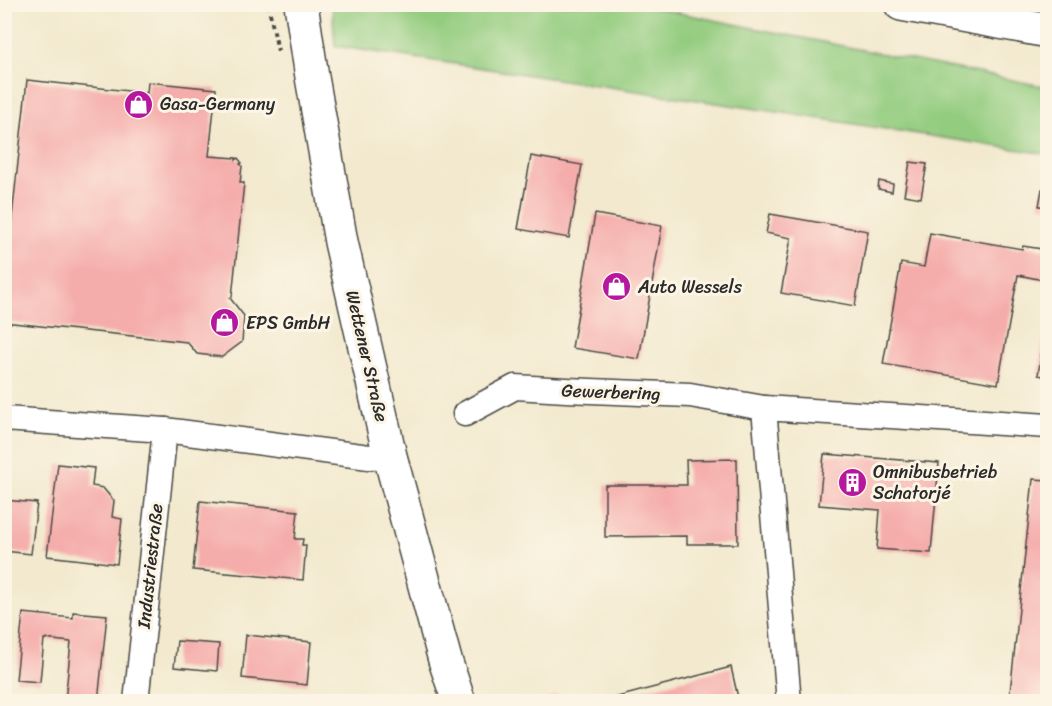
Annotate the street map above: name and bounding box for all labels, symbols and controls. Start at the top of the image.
shop icon: Gasa-Germany [123,88,155,120]
place label: Gasa-Germany [160,88,276,120]
shop icon: Auto Wessels [601,271,633,303]
place label: Auto Wessels [637,271,743,303]
street label: Wettener Straße [336,287,398,425]
shop icon: EPS GmbH [209,307,241,339]
place label: EPS GmbH [246,307,331,339]
street label: Gewerbering [561,374,661,410]
place label: Omnibusbetrieb Schatorjé [873,456,998,509]
building icon: Omnibusbetrieb Schatorjé [836,466,868,498]
street label: Industriestraße [127,502,172,631]

